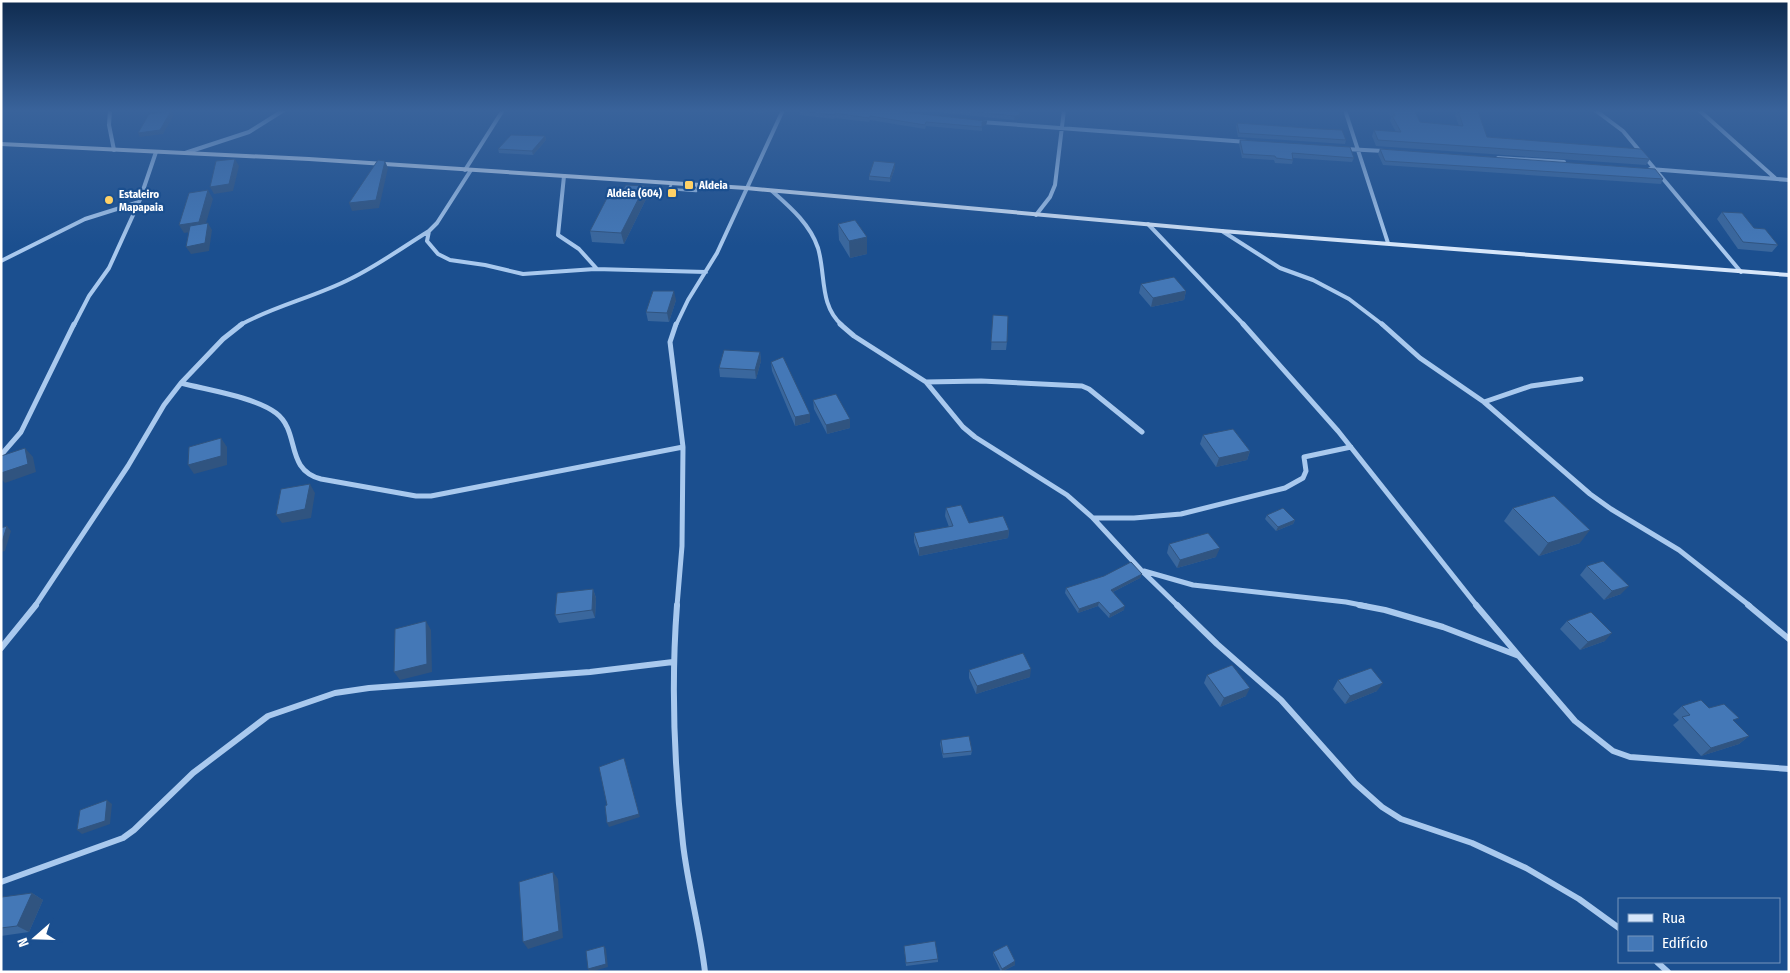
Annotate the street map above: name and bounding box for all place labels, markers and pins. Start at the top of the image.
marker: Aldeia [683,179,695,191]
place label: Aldeia [698,179,728,192]
place label: Aldeia (604) [606,187,663,200]
marker: Aldeia (604) [666,187,678,199]
place label: Estaleiro Mapapaia [119,188,164,214]
marker: Estaleiro Mapapaia [103,194,115,206]

